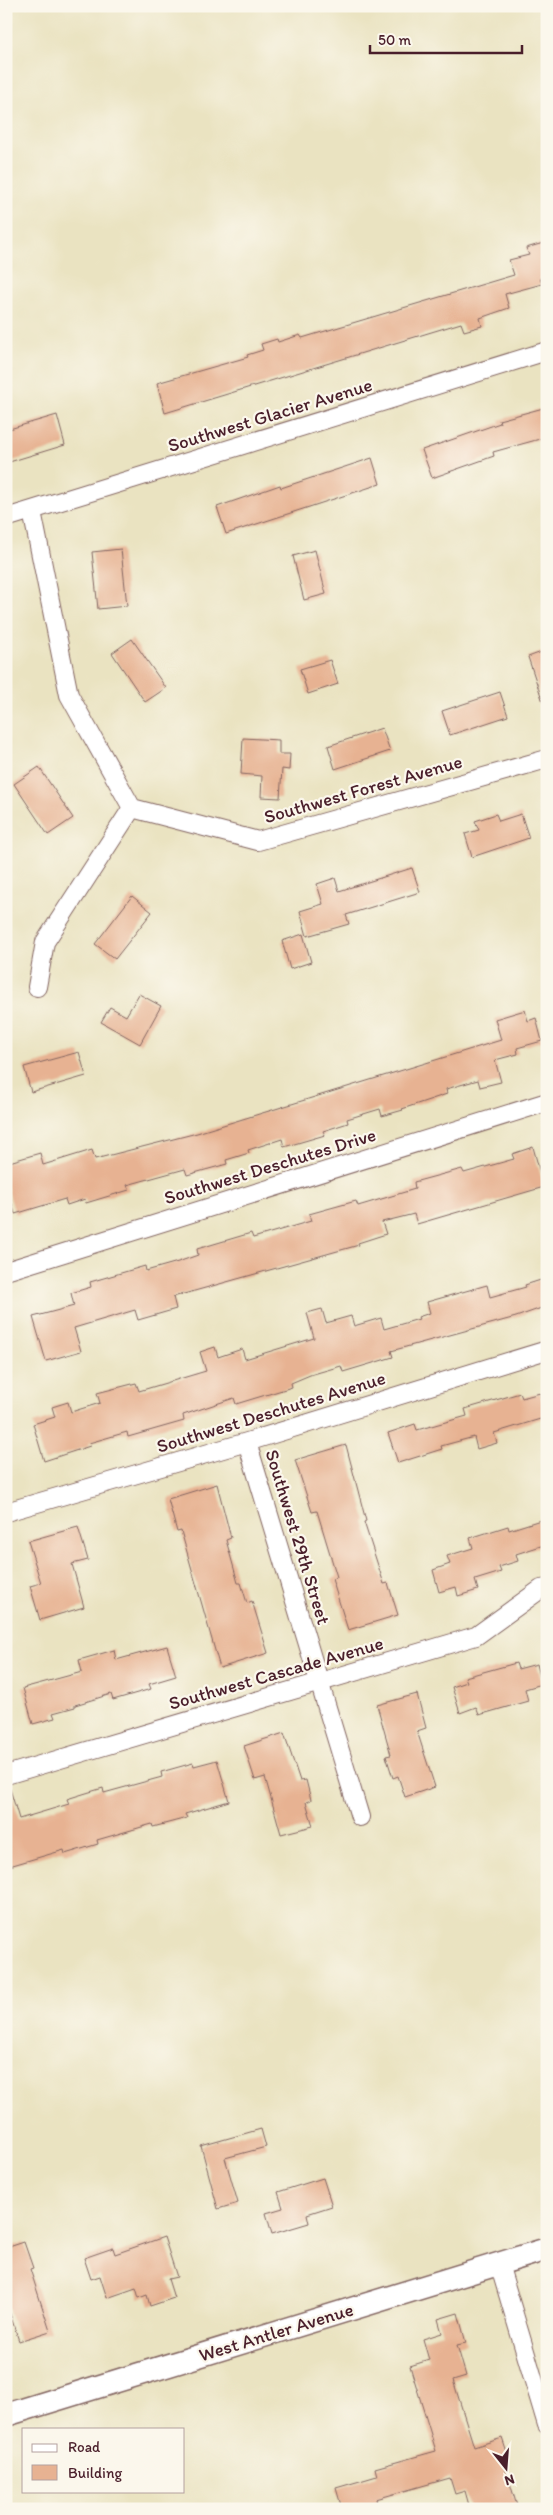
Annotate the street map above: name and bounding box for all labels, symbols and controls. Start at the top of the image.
scale bar [370,22,523,54]
text: 50 m [378,31,411,49]
street label: Southwest Glacier Avenue [165,373,375,457]
street label: Southwest Forest Avenue [261,750,465,828]
street label: Southwest Deschutes Drive [161,1123,379,1209]
street label: Southwest Deschutes Avenue [154,1366,388,1458]
street label: Southwest 29th Street [260,1447,336,1627]
street label: Southwest Cascade Avenue [166,1631,386,1715]
street label: West Antler Avenue [196,2298,356,2366]
legend [22,2428,185,2492]
text: Road [68,2438,101,2456]
north arrow [480,2442,530,2492]
text: Building [68,2464,122,2482]
text: N [503,2470,517,2489]

